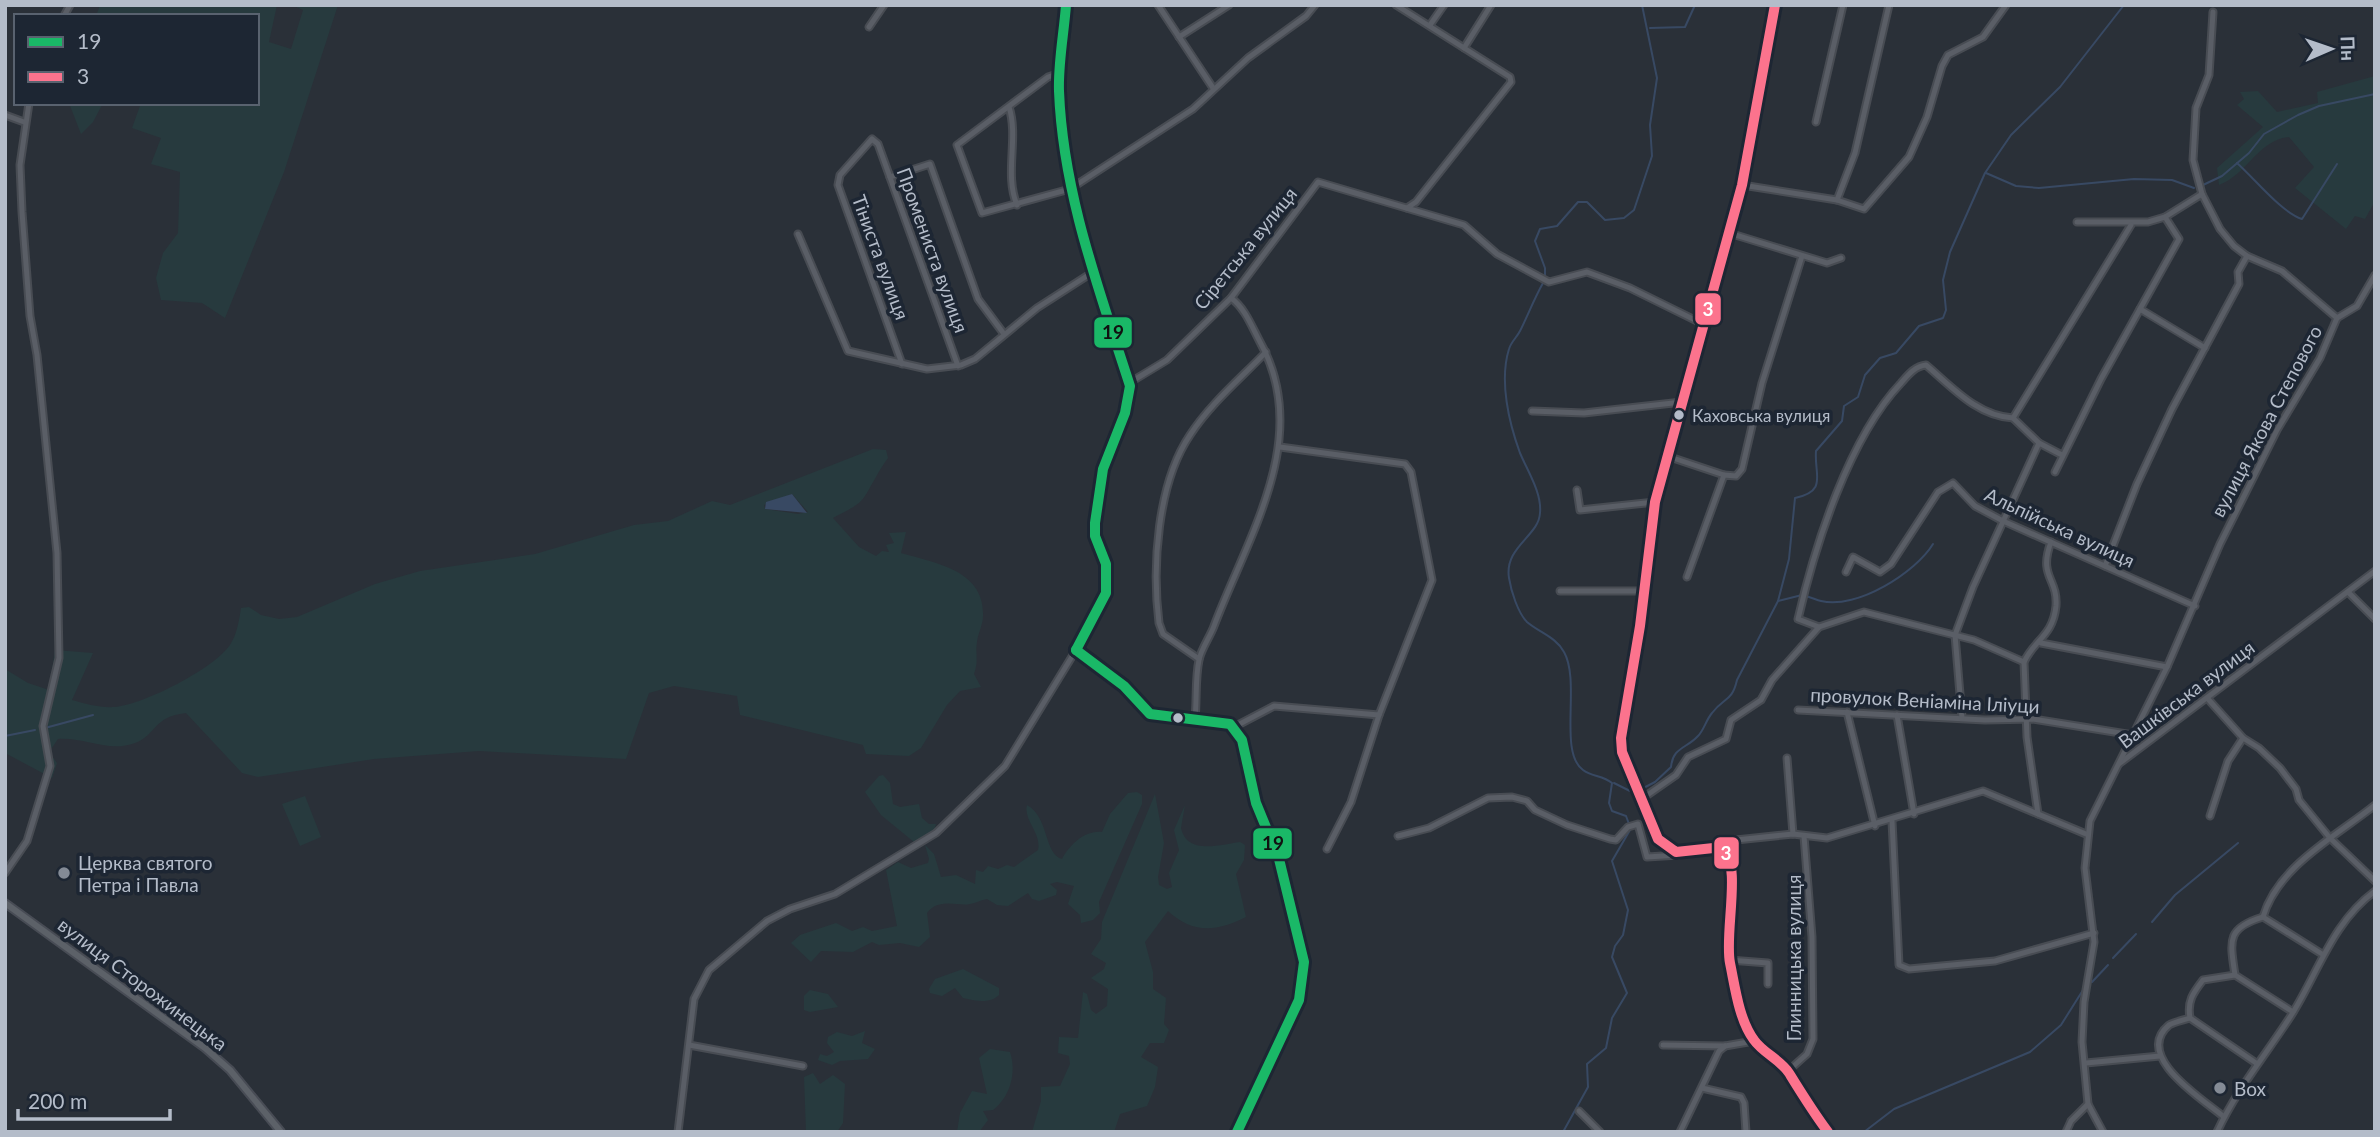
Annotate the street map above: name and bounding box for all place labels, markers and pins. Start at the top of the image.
place label: Каховська вулиця [1692,405,1830,426]
marker: Каховська вулиця [1672,408,1686,422]
unlabelled marker [1171,711,1185,725]
place label: Церква святого Петра і Павла [78,851,212,896]
marker: Церква святого Петра і Павла [56,865,72,881]
place label: Box [2234,1077,2266,1100]
marker: Box [2212,1080,2228,1096]

